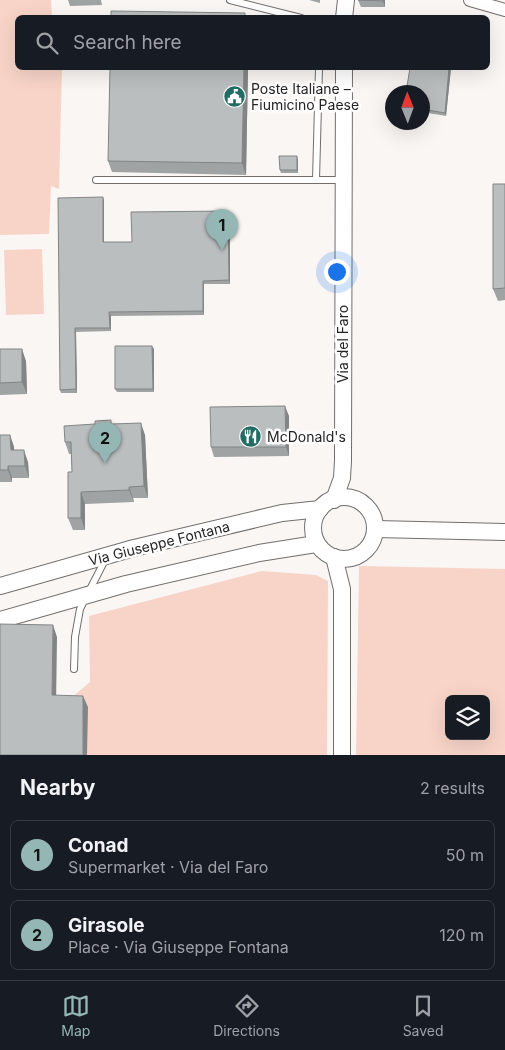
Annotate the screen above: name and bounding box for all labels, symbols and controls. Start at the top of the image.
search box [15,15,490,70]
icon: search [33,29,61,57]
text: Search here [73,31,182,54]
place label: Poste Italiane – Fiumicino Paese [251,80,359,113]
public building icon: Poste Italiane – Fiumicino Paese [223,84,247,108]
north arrow [385,85,430,130]
pin: 1 [206,209,238,250]
your location [324,259,350,285]
street label: Via del Faro [334,305,351,383]
pin: 2 [89,422,121,463]
restaurant icon: McDonald's [239,424,263,448]
place label: McDonald's [267,428,346,445]
street label: Via Giuseppe Fontana [87,517,231,569]
map controls [445,695,490,740]
button: layers [445,695,490,740]
text: Nearby [20,775,95,800]
text: 2 results [420,778,485,798]
text: Conad [68,834,129,857]
text: 1 [34,845,40,865]
text: 50 m [446,845,484,865]
text: Supermarket · Via del Faro [68,857,268,877]
text: Girasole [68,914,145,937]
text: 2 [32,925,42,945]
text: 120 m [439,925,484,945]
text: Place · Via Giuseppe Fontana [68,937,289,957]
tab: Map [61,992,90,1039]
tab: Directions [213,992,280,1039]
tab: Saved [403,992,444,1039]

